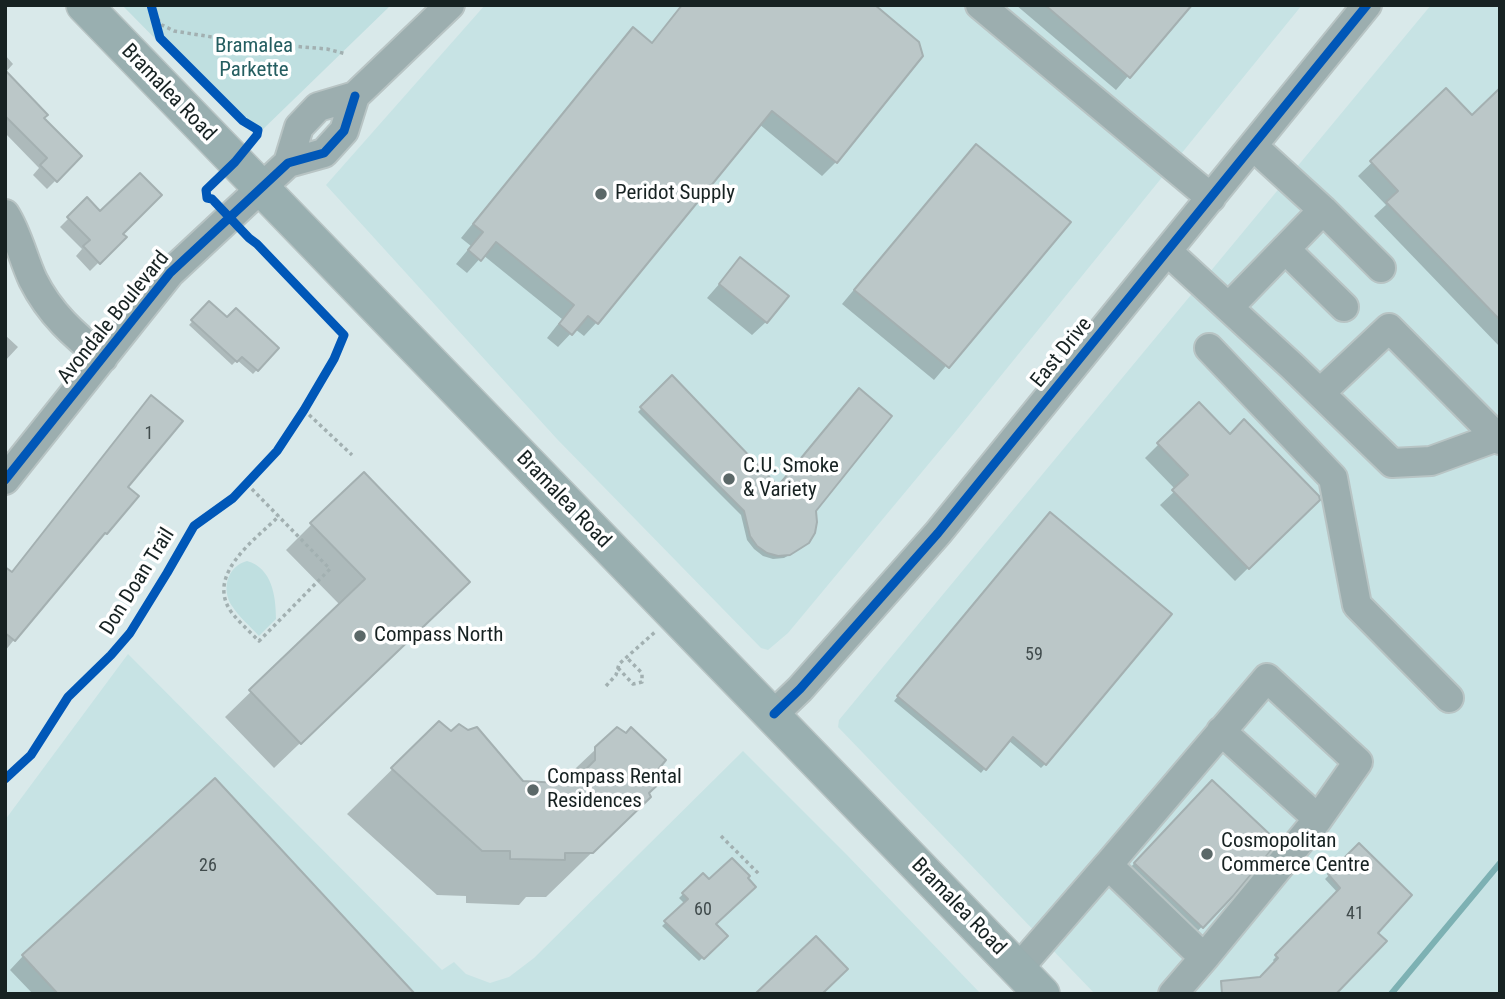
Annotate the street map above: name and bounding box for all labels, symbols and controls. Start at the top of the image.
park label: Bramalea Parkette [215,34,293,84]
street label: Bramalea Road [115,39,221,147]
place label: Peridot Supply [615,181,735,207]
marker: Peridot Supply [593,186,609,202]
street label: Avondale Boulevard [53,247,175,389]
street label: East Drive [1026,313,1098,393]
house number: 1 [145,423,153,445]
street label: Bramalea Road [510,446,616,554]
place label: C.U. Smoke & Variety [743,454,839,504]
marker: C.U. Smoke & Variety [721,471,737,487]
street label: Don Doan Trail [95,524,181,640]
place label: Compass North [374,623,503,649]
marker: Compass North [352,628,368,644]
house number: 59 [1025,644,1043,666]
place label: Compass Rental Residences [547,765,682,815]
marker: Compass Rental Residences [525,782,541,798]
place label: Cosmopolitan Commerce Centre [1221,829,1370,879]
marker: Cosmopolitan Commerce Centre [1199,846,1215,862]
street label: Bramalea Road [905,853,1011,961]
house number: 26 [199,855,217,877]
house number: 60 [694,899,712,921]
house number: 41 [1346,903,1364,925]

